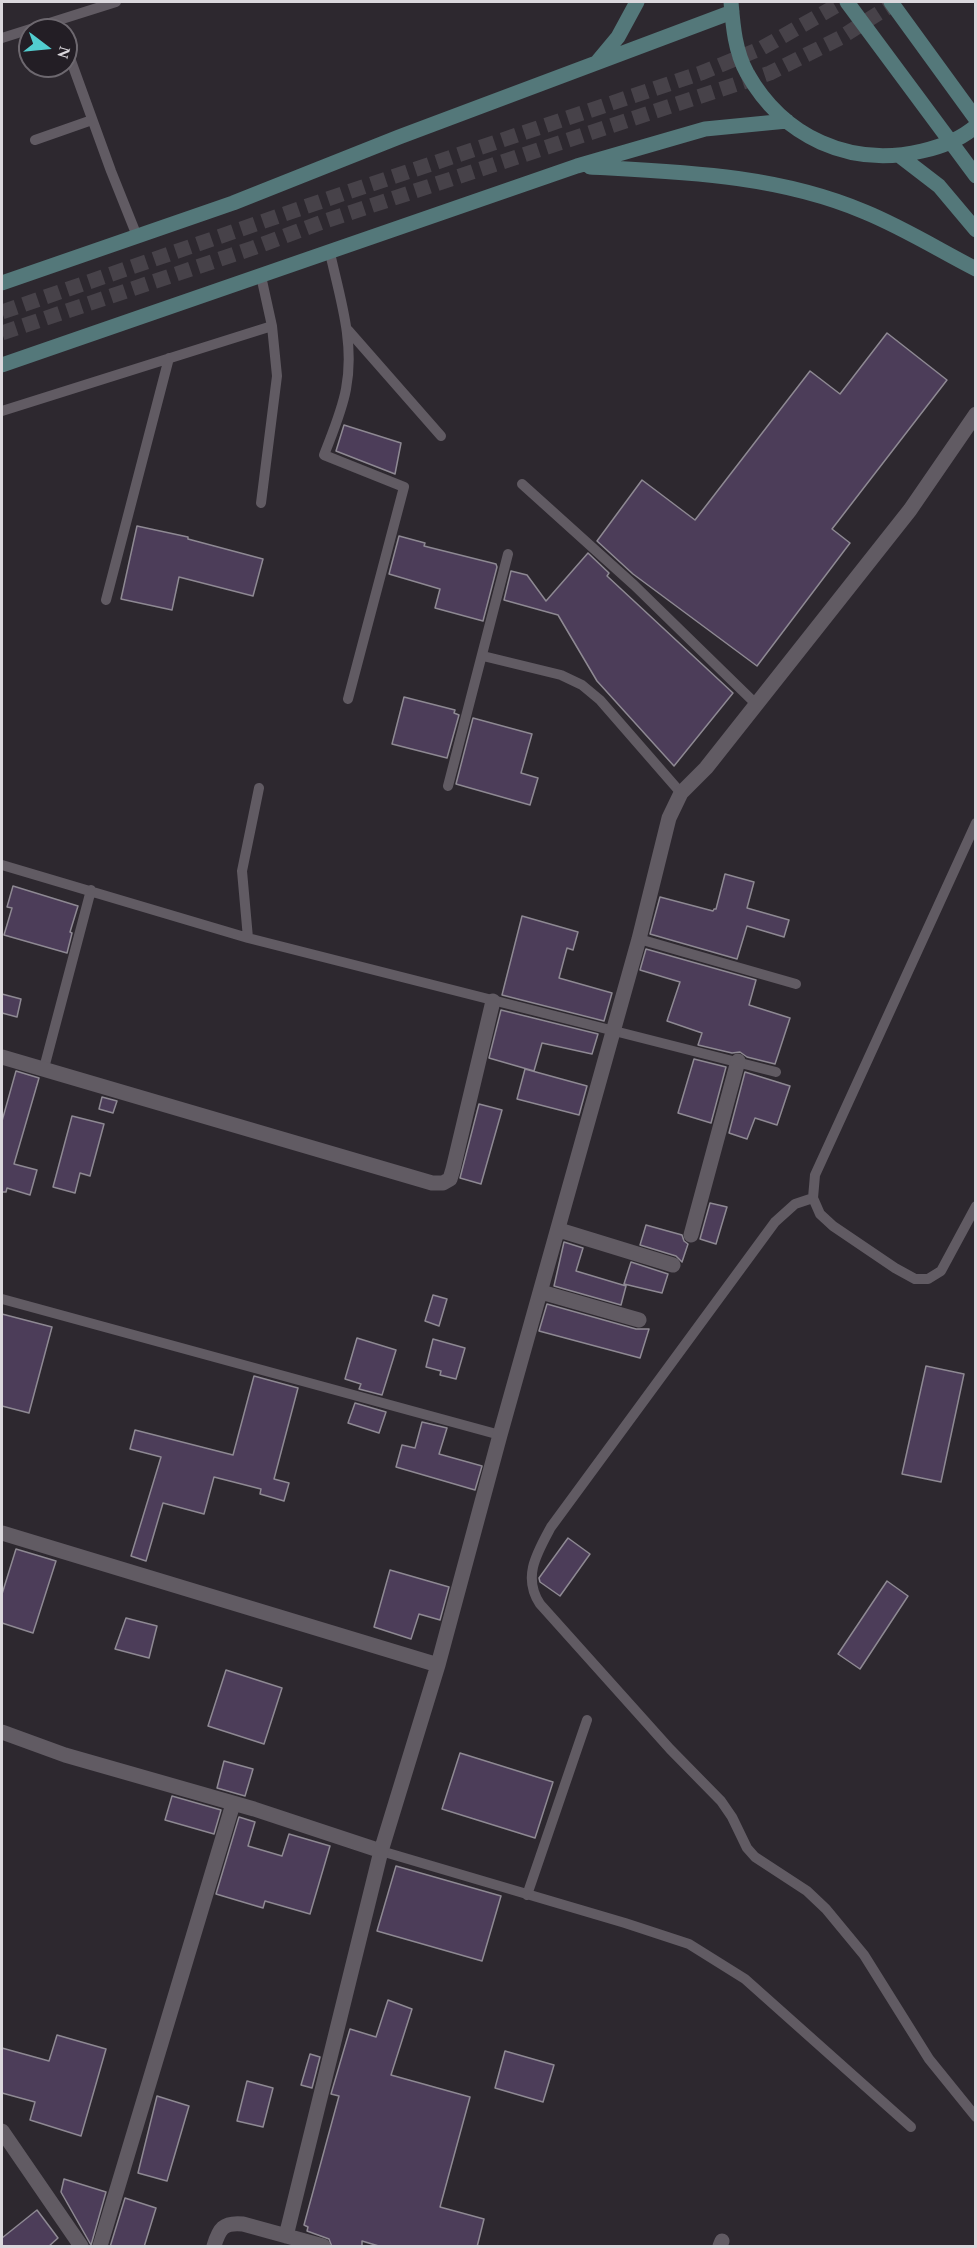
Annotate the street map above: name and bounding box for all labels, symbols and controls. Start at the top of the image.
north arrow [18,18,78,78]
text: N [54,45,74,60]

